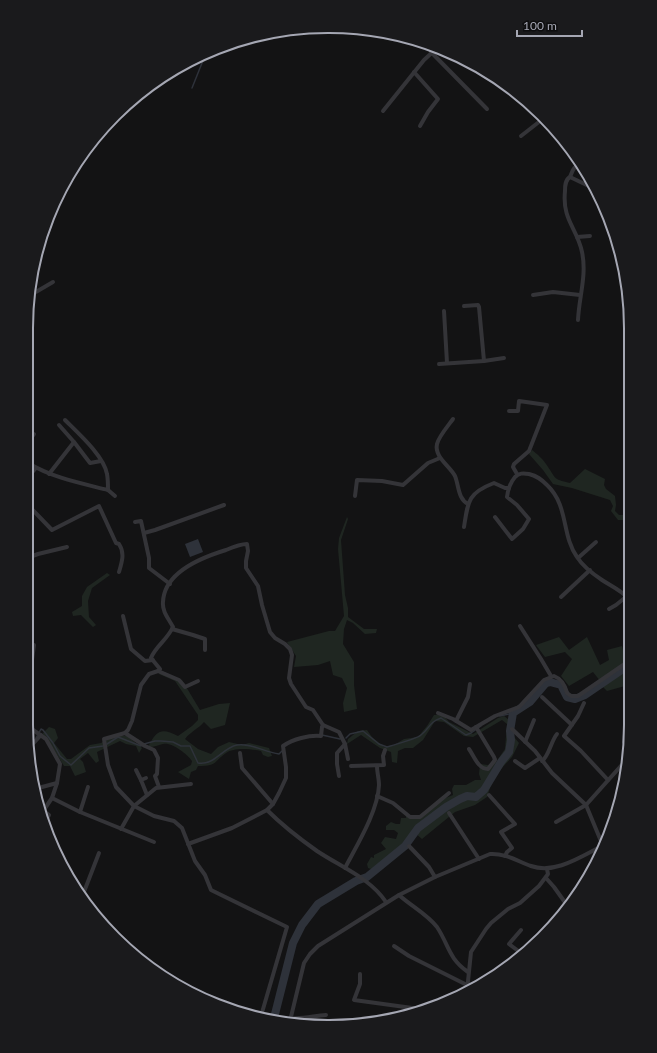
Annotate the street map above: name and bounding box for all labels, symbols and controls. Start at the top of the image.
scale bar [517,12,582,38]
text: 100 m [523,18,557,33]

